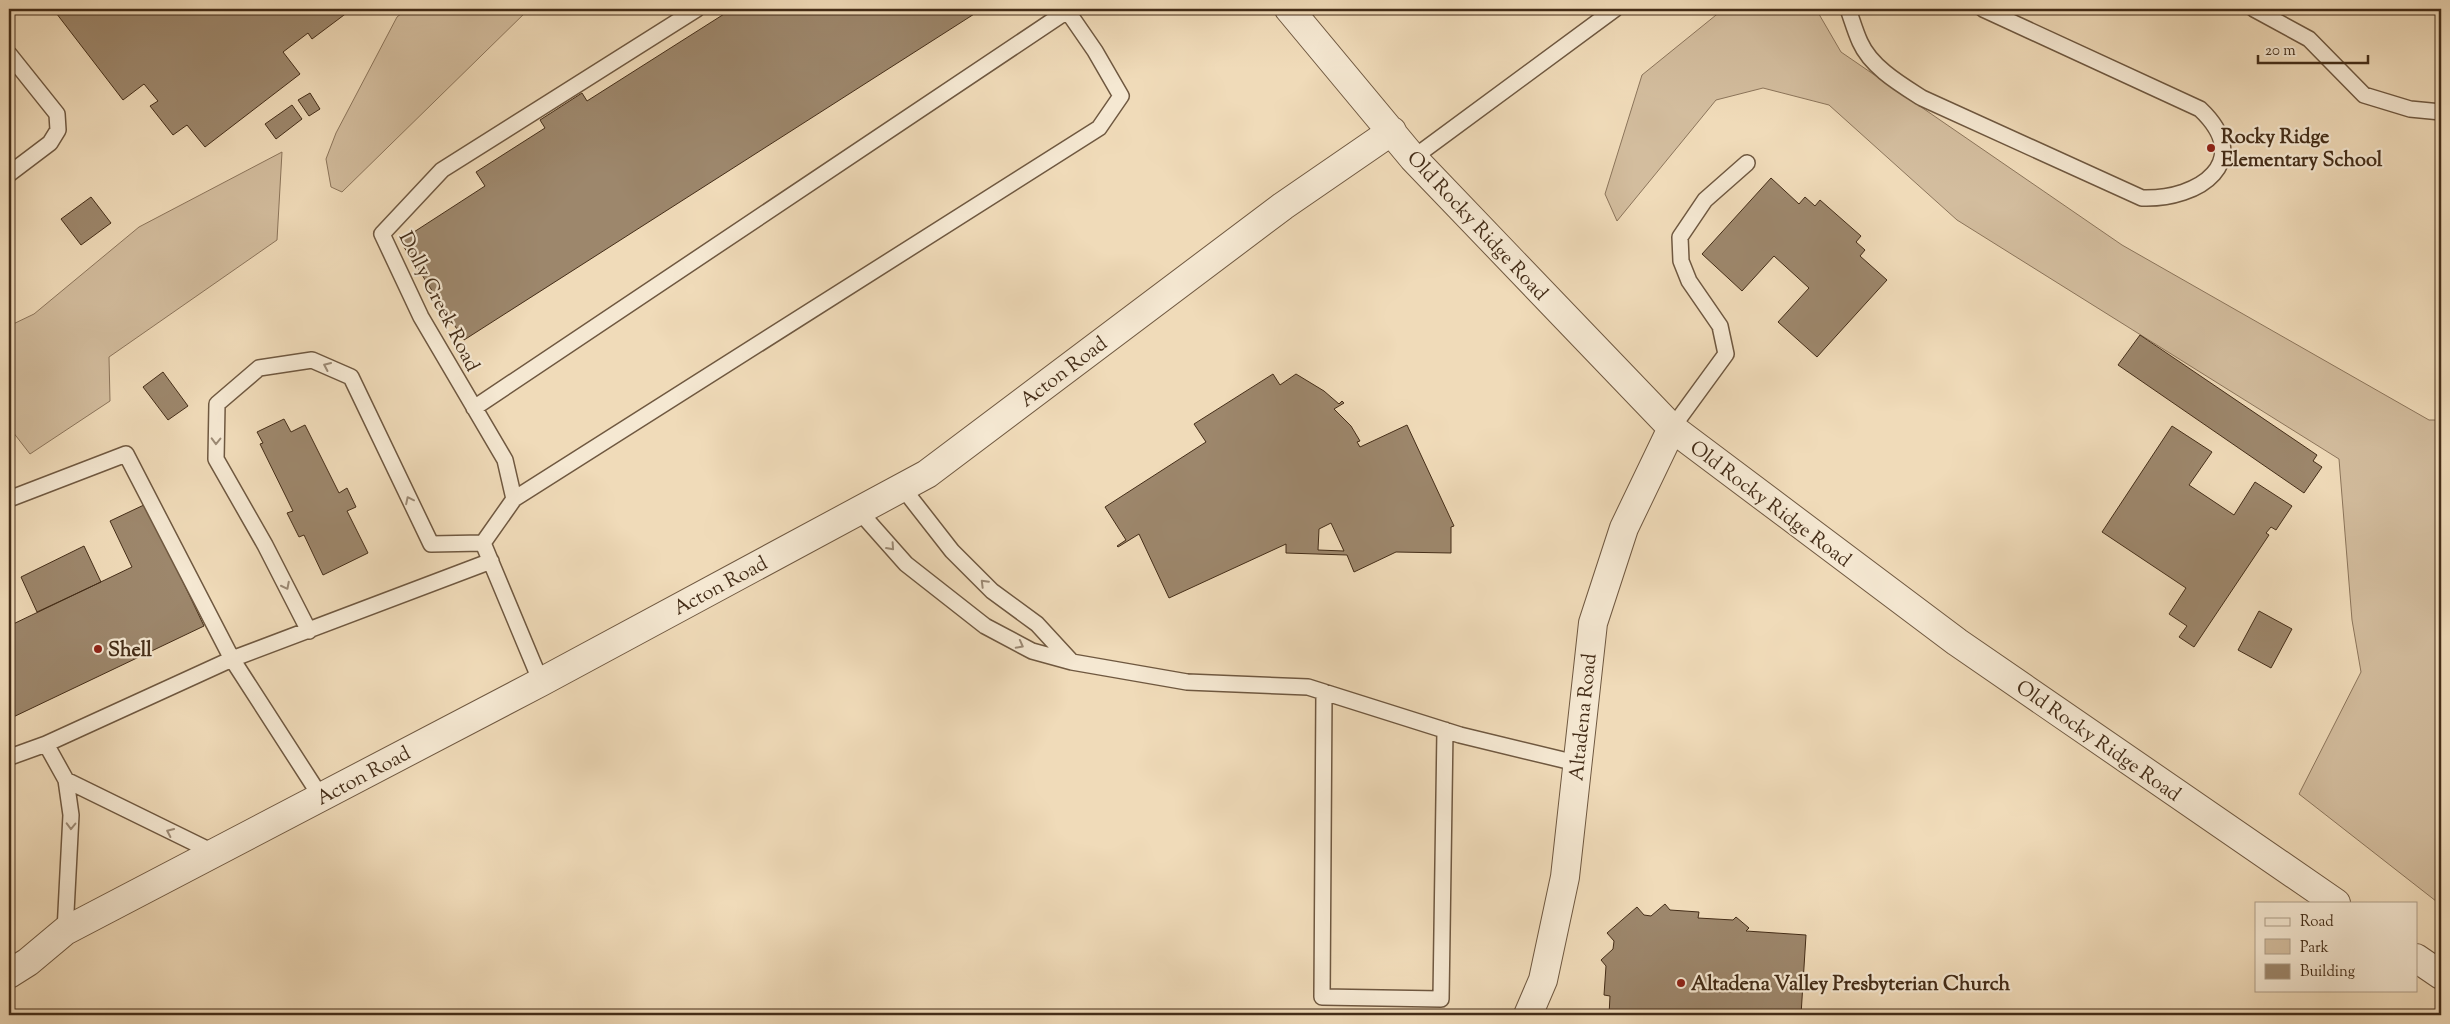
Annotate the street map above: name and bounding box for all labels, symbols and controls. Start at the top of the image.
scale bar [2258,32,2368,64]
text: 20 m [2265,41,2296,62]
place label: Rocky Ridge Elementary School [2221,124,2383,176]
marker: Rocky Ridge Elementary School [2205,142,2217,154]
street label: Old Rocky Ridge Road [1399,145,1553,308]
street label: Dolly Creek Road [390,227,486,377]
street label: Acton Road [1015,330,1114,416]
one-way arrow [323,362,332,373]
street label: Old Rocky Ridge Road [1683,435,1856,575]
one-way arrow [211,438,222,446]
one-way arrow [405,496,415,505]
one-way arrow [886,542,895,551]
street label: Acton Road [669,550,773,624]
one-way arrow [280,580,290,589]
one-way arrow [981,580,990,589]
place label: Shell [108,637,152,666]
one-way arrow [1015,639,1024,649]
marker: Shell [92,643,104,655]
street label: Altadena Road [1563,652,1606,782]
street label: Old Rocky Ridge Road [2009,674,2186,810]
street label: Acton Road [312,740,416,814]
one-way arrow [66,822,76,830]
one-way arrow [166,828,175,839]
legend [2255,902,2418,992]
text: Road [2300,912,2334,933]
text: Park [2300,938,2329,959]
text: Building [2300,962,2355,983]
place label: Altadena Valley Presbyterian Church [1691,971,2011,1000]
marker: Altadena Valley Presbyterian Church [1675,977,1687,989]

